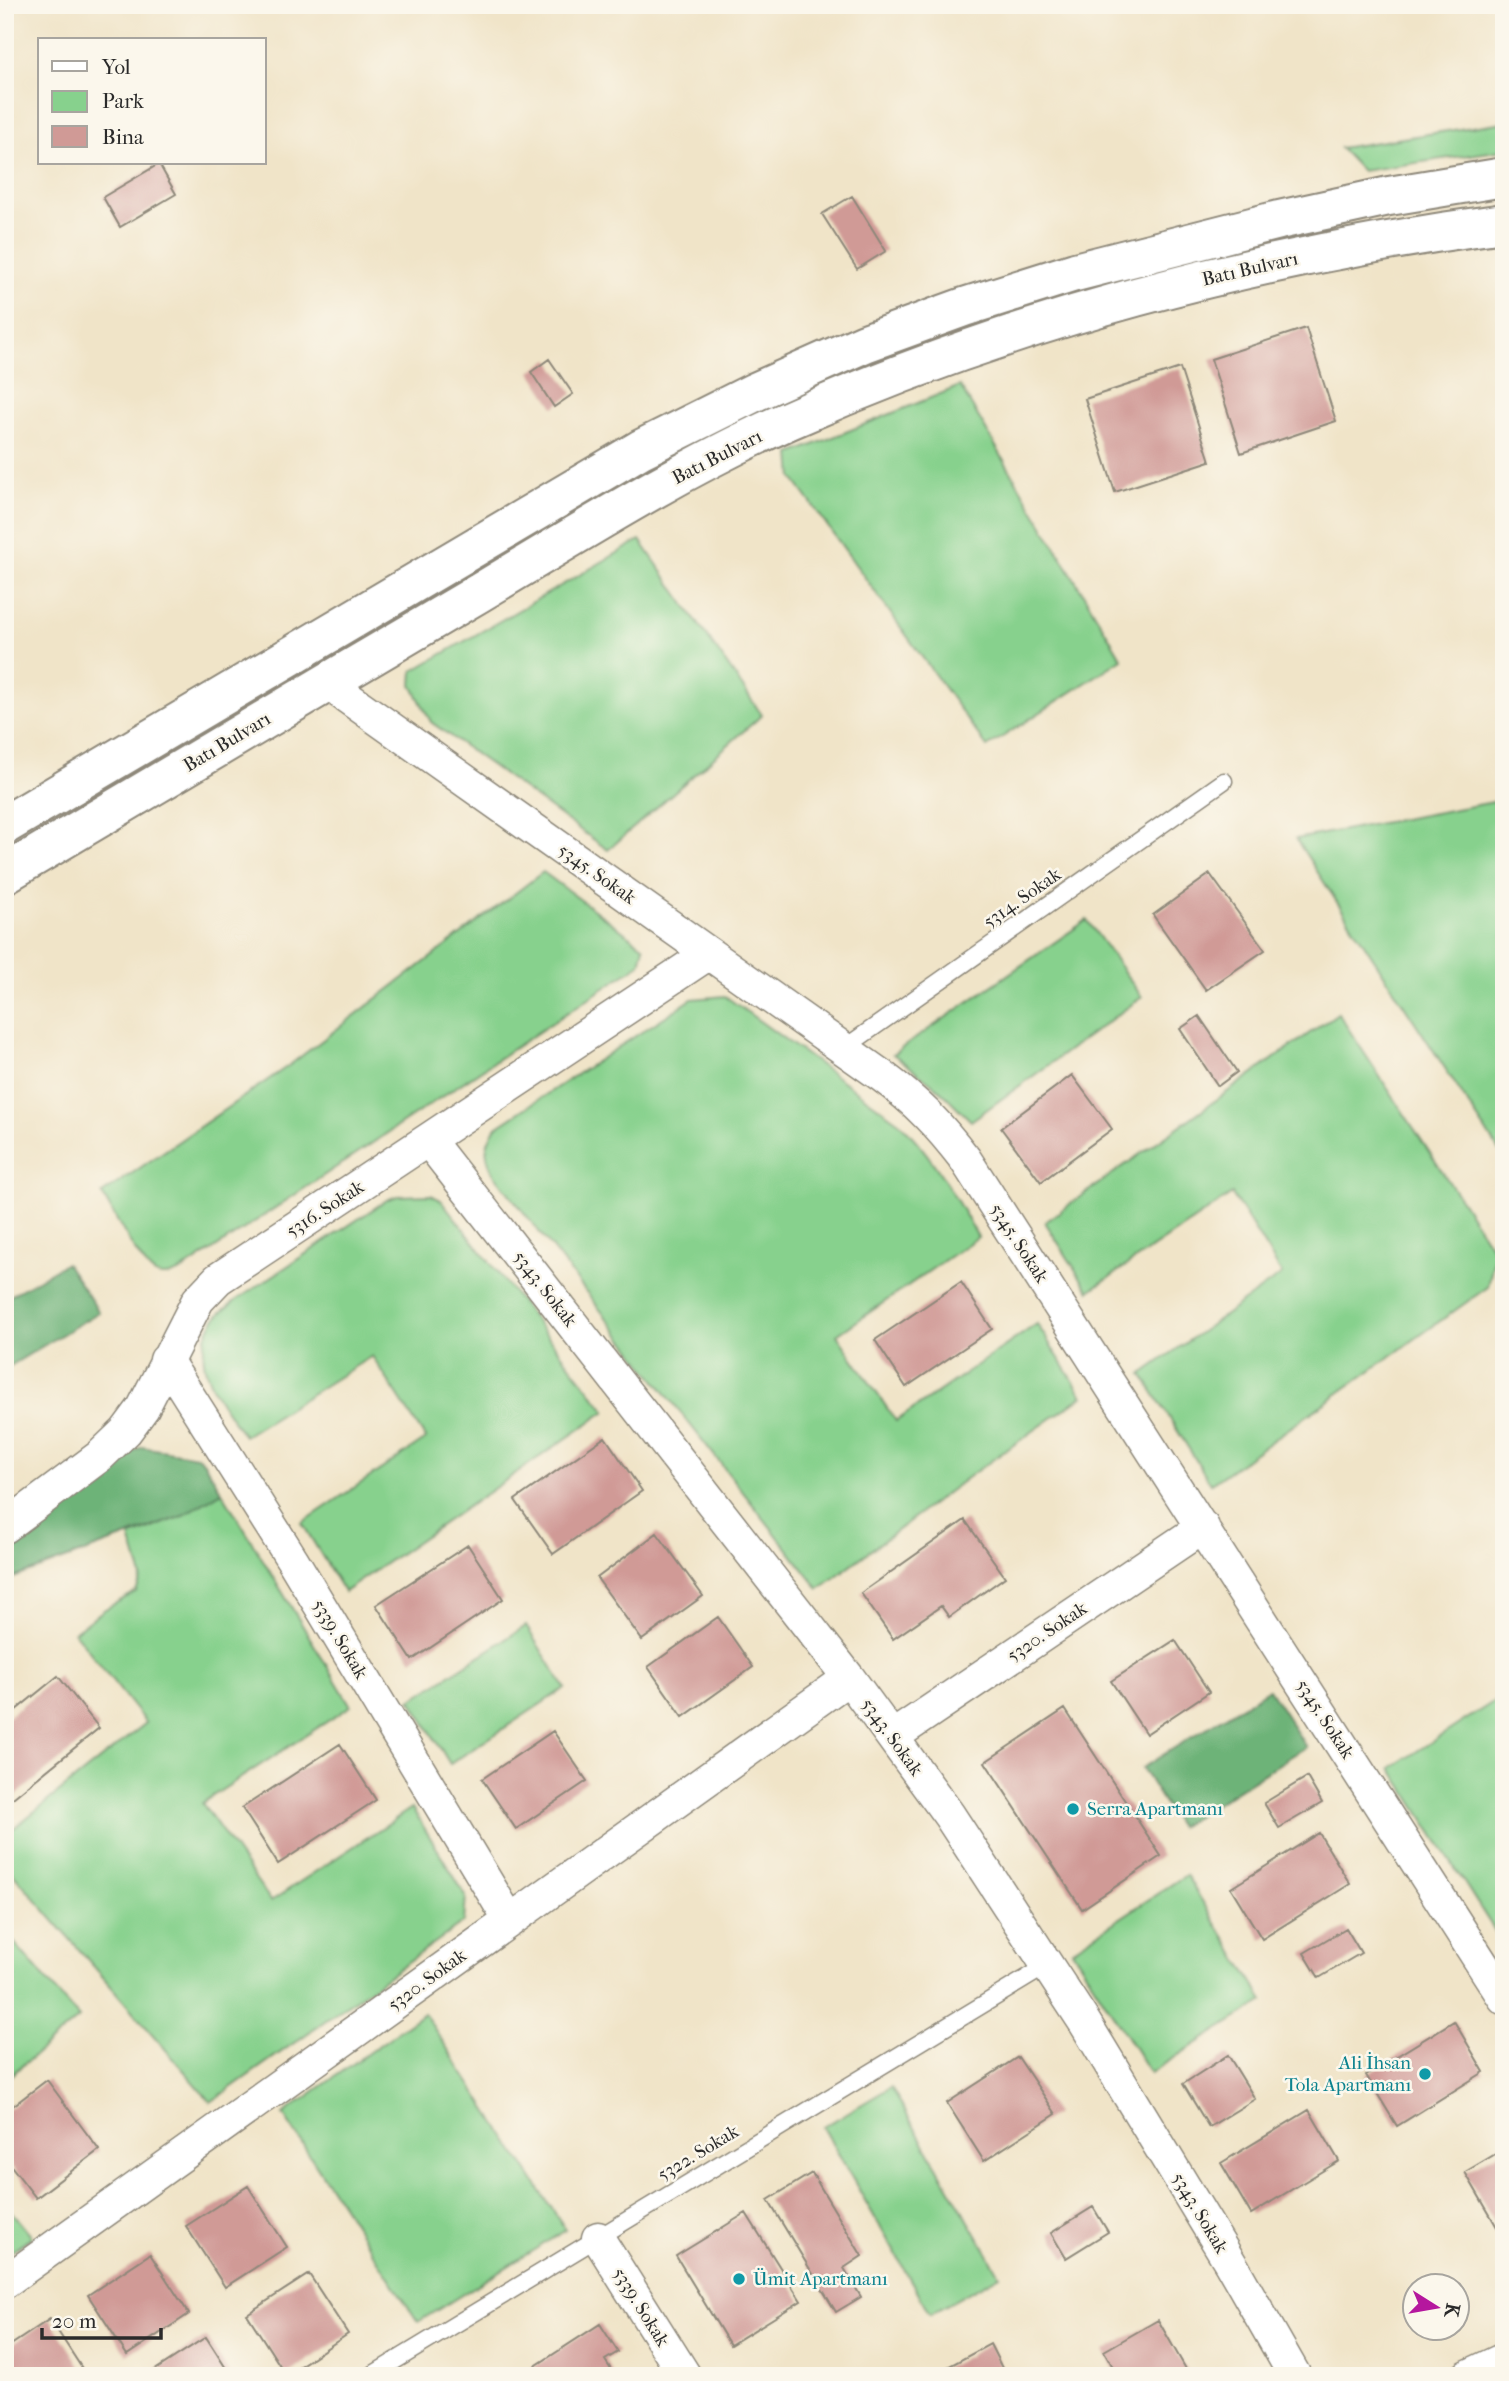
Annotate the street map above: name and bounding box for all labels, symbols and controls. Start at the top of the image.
legend [38,38,266,164]
text: Yol [101,55,131,79]
text: Park [102,89,144,113]
text: Bina [102,125,144,149]
street label: Batı Bulvarı [1200,247,1300,291]
street label: Batı Bulvarı [669,425,766,489]
street label: Batı Bulvarı [180,707,275,777]
street label: 5345. Sokak [554,839,640,909]
street label: 5314. Sokak [979,863,1065,933]
street label: 5316. Sokak [282,1176,368,1242]
street label: 5345. Sokak [985,1199,1053,1287]
street label: 5343. Sokak [509,1247,582,1332]
street label: 5339. Sokak [308,1595,372,1683]
street label: 5320. Sokak [1003,1597,1091,1667]
street label: 5345. Sokak [1291,1675,1359,1763]
street label: 5343. Sokak [857,1694,928,1780]
place label: Serra Apartmanı [1087,1798,1223,1820]
marker: Serra Apartmanı [1065,1801,1081,1817]
street label: 5320. Sokak [383,1944,471,2016]
place label: Ali İhsan Tola Apartmanı [1285,2052,1411,2096]
marker: Ali İhsan Tola Apartmanı [1417,2066,1433,2082]
street label: 5322. Sokak [653,2120,743,2186]
street label: 5343. Sokak [1167,2169,1233,2258]
street label: 5339. Sokak [608,2263,674,2351]
place label: Ümit Apartmanı [753,2268,888,2290]
marker: Ümit Apartmanı [731,2271,747,2287]
north arrow [1400,2272,1470,2342]
scale bar [42,2297,161,2341]
text: K [1439,2301,1464,2320]
text: 20 m [52,2309,97,2333]

